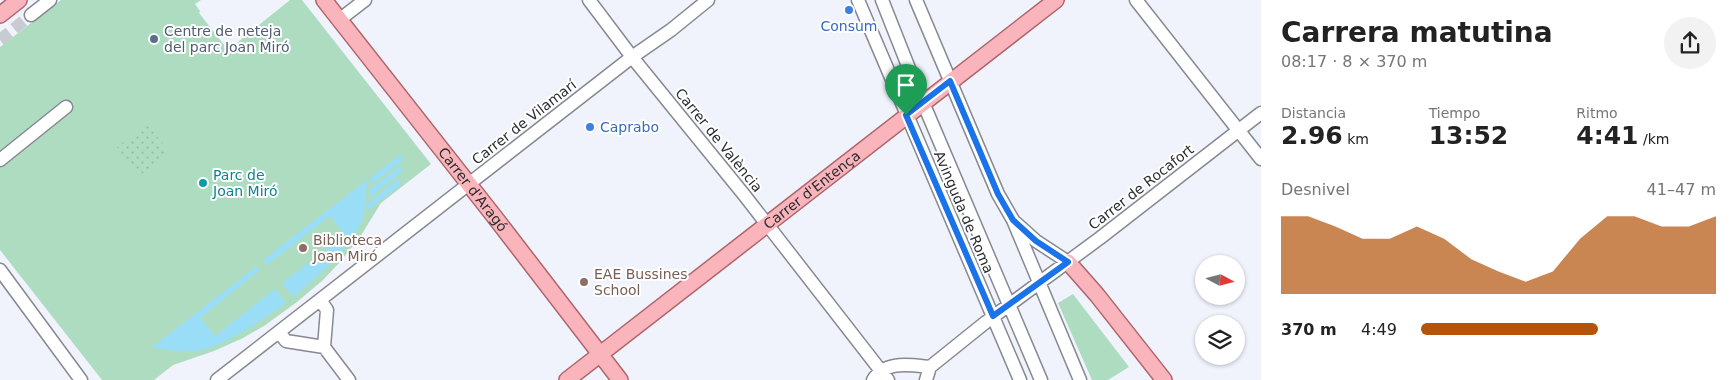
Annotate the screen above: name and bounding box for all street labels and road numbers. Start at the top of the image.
street label: Carrer de Vilamarí [469,76,580,168]
street label: Carrer de València [672,85,766,195]
street label: Carrer de Rocafort [1085,141,1197,233]
street label: Carrer d'Aragó [435,144,511,235]
street label: Carrer d'Entença [760,147,863,232]
street label: Avinguda de Roma [931,148,997,276]

